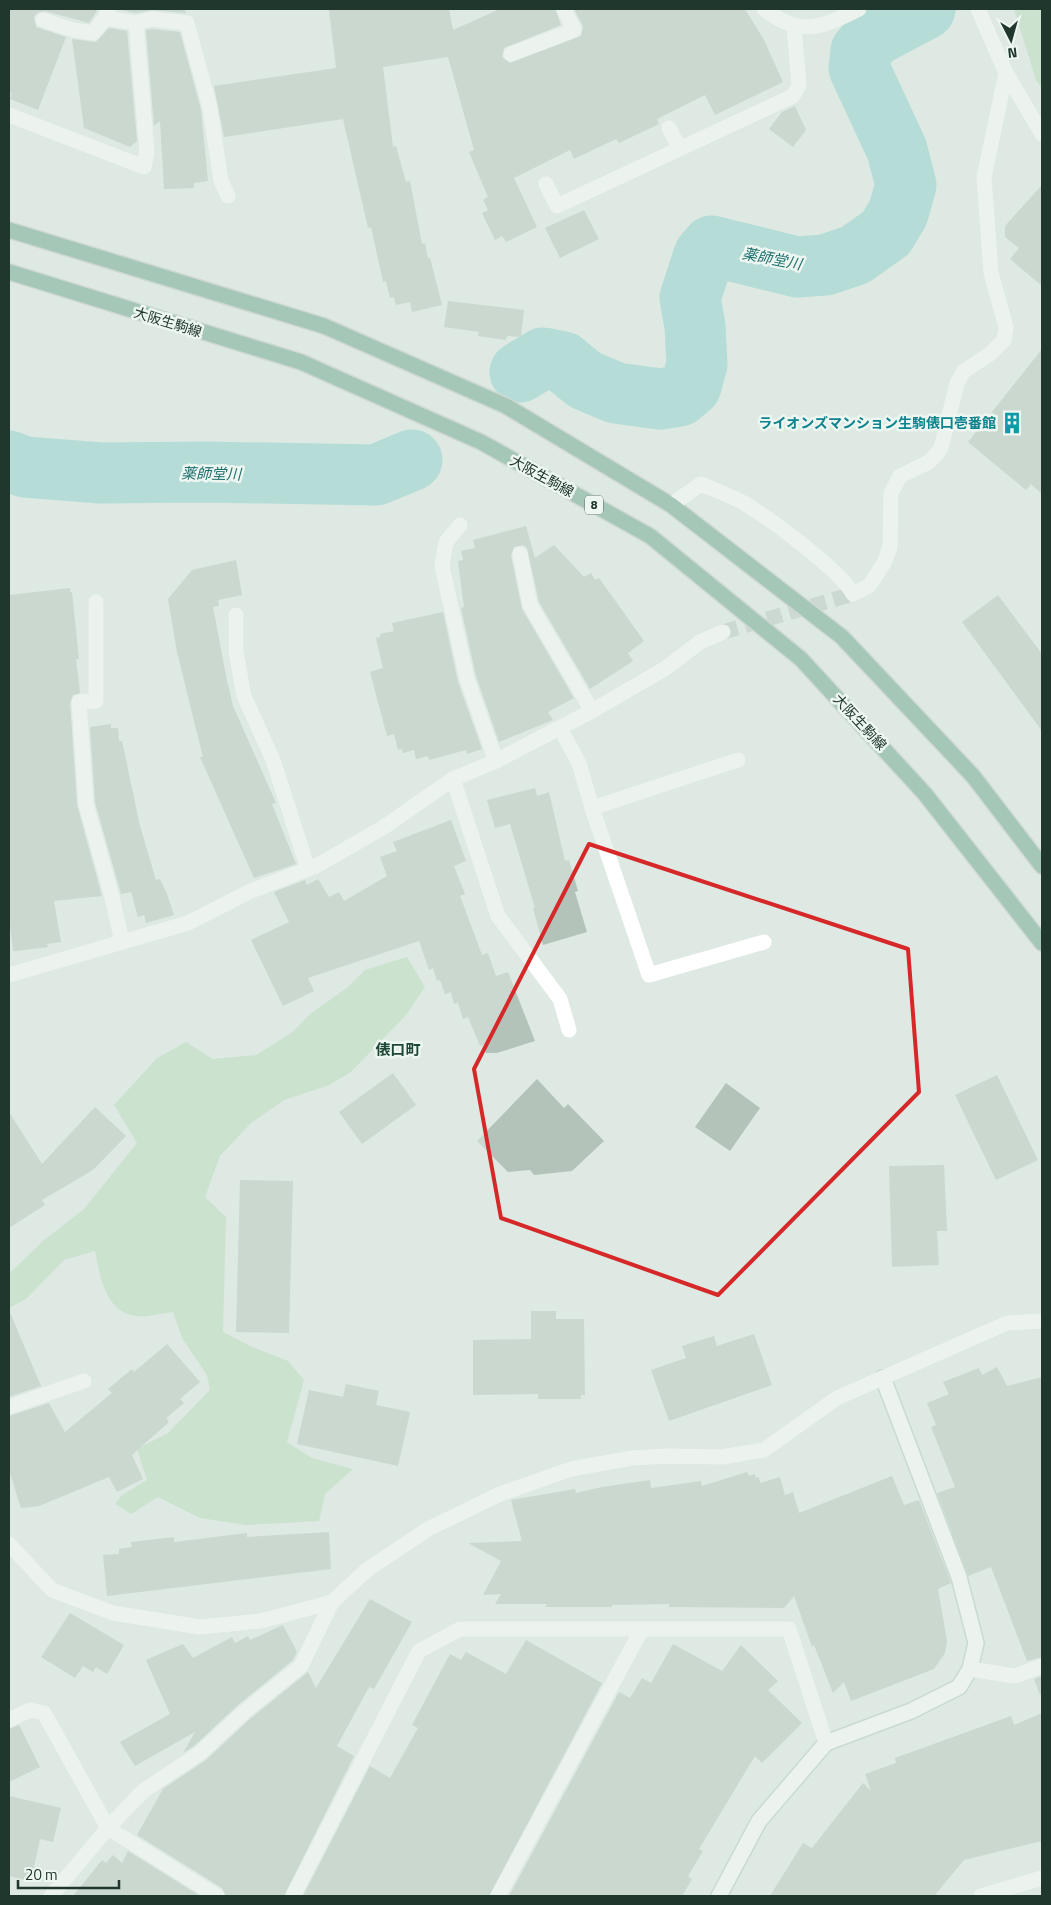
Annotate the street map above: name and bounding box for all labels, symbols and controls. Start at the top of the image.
north arrow [986,15,1036,65]
text: N [1006,42,1018,64]
water label: 薬師堂川 [740,241,806,276]
street label: 大阪生駒線 [132,301,205,342]
building icon: ライオンズマンション生駒俵口壱番館 [999,410,1025,436]
place label: ライオンズマンション生駒俵口壱番館 [758,412,996,433]
street label: 大阪生駒線 [507,449,578,502]
water label: 薬師堂川 [181,461,243,486]
road number: 8 [585,496,603,514]
street label: 大阪生駒線 [829,689,892,754]
district label: 俵口町 [375,1038,421,1061]
scale bar [18,1858,119,1890]
text: 20 m [25,1863,58,1886]

